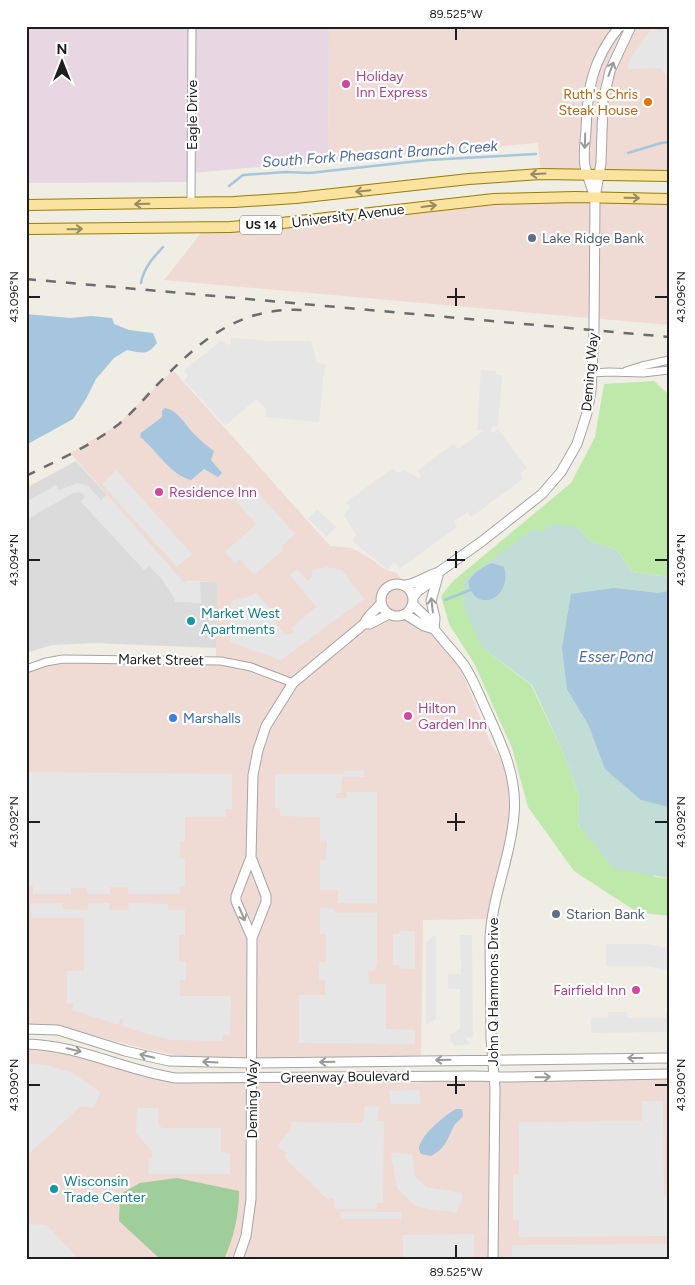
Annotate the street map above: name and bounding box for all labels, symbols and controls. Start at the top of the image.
text: 89.525°W [429,7,483,21]
north arrow [38,38,88,88]
text: N [57,41,67,58]
one-way arrow [607,61,616,77]
place label: Holiday Inn Express [356,68,428,101]
marker: Holiday Inn Express [340,78,352,90]
street label: Eagle Drive [184,80,201,150]
place label: Ruth's Chris Steak House [559,86,638,119]
marker: Ruth's Chris Steak House [642,96,654,108]
one-way arrow [581,133,590,149]
water label: South Fork Pheasant Branch Creek [262,137,499,171]
one-way arrow [530,170,546,179]
one-way arrow [355,186,371,196]
one-way arrow [624,194,640,203]
one-way arrow [135,199,151,209]
street label: University Avenue [291,201,406,231]
one-way arrow [420,201,436,211]
road number: US 14 [240,216,282,234]
one-way arrow [66,224,83,234]
place label: Lake Ridge Bank [542,230,644,247]
marker: Lake Ridge Bank [526,232,538,244]
text: 43.096°N [7,271,21,323]
text: 43.096°N [674,271,688,323]
street label: Deming Way [578,331,602,412]
place label: Residence Inn [169,484,257,501]
marker: Residence Inn [153,486,165,498]
text: 43.094°N [7,534,21,586]
text: 43.094°N [674,534,688,586]
one-way arrow [427,597,437,613]
place label: Market West Apartments [201,605,280,638]
marker: Market West Apartments [185,615,197,627]
water label: Esser Pond [579,648,653,666]
street label: Market Street [118,651,204,669]
place label: Hilton Garden Inn [418,700,487,733]
place label: Marshalls [183,710,241,727]
marker: Hilton Garden Inn [402,710,414,722]
marker: Marshalls [167,712,179,724]
text: 43.092°N [7,796,21,848]
text: 43.092°N [674,796,688,848]
one-way arrow [238,906,248,921]
place label: Starion Bank [566,906,645,923]
marker: Starion Bank [550,908,562,920]
street label: John Q Hammons Drive [485,917,502,1066]
place label: Fairfield Inn [553,982,626,999]
marker: Fairfield Inn [630,984,642,996]
one-way arrow [66,1046,82,1056]
one-way arrow [140,1051,156,1060]
one-way arrow [627,1053,644,1063]
one-way arrow [435,1055,452,1065]
one-way arrow [203,1057,219,1066]
one-way arrow [319,1057,335,1066]
text: 43.090°N [7,1059,21,1111]
street label: Deming Way [244,1059,261,1139]
text: 43.090°N [674,1059,688,1111]
street label: Greenway Boulevard [280,1067,410,1087]
one-way arrow [534,1072,550,1082]
place label: Wisconsin Trade Center [64,1173,146,1206]
marker: Wisconsin Trade Center [48,1183,60,1195]
text: 89.525°W [429,1265,483,1279]

